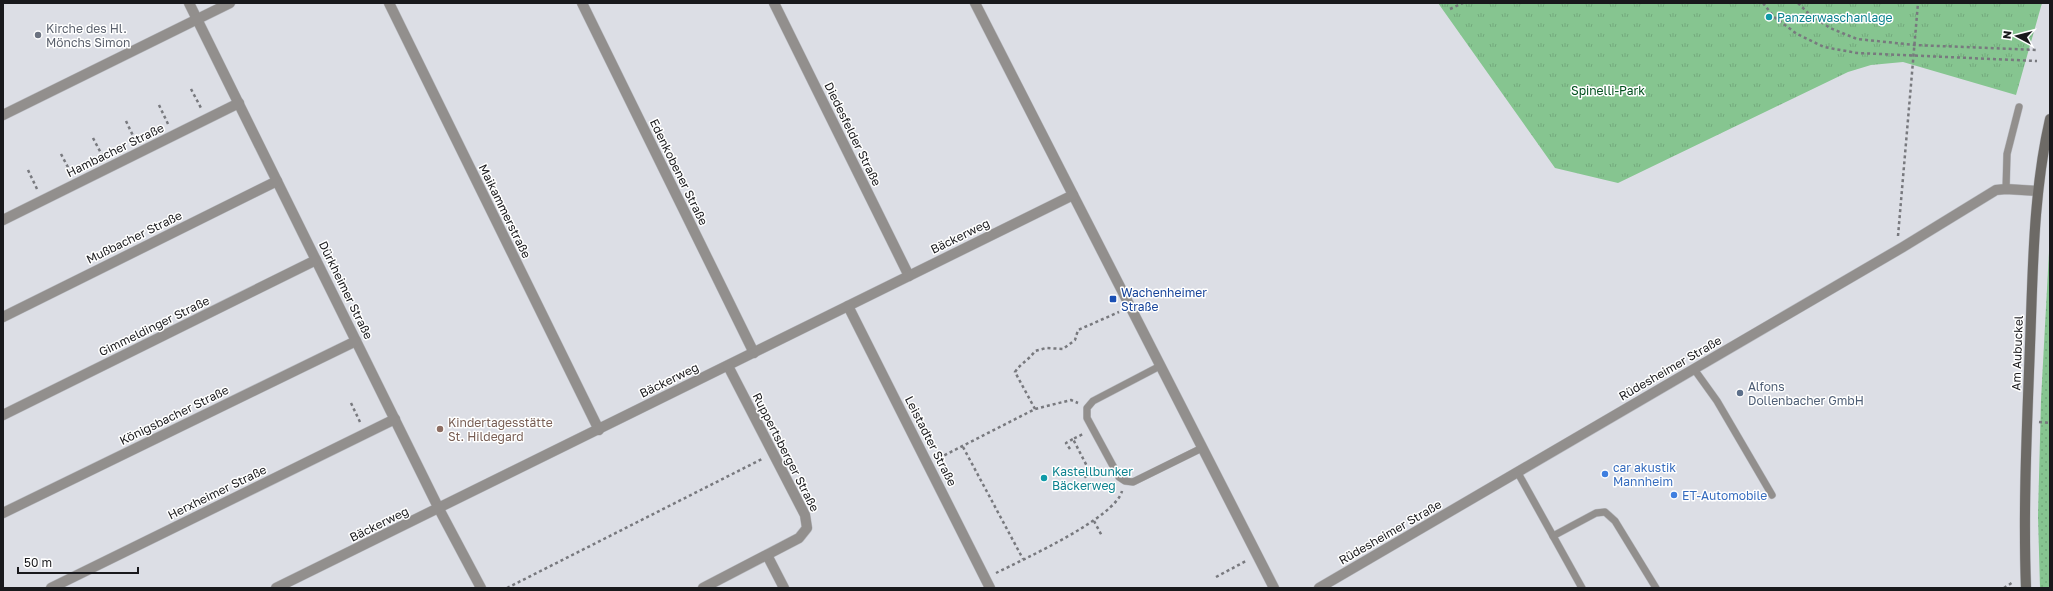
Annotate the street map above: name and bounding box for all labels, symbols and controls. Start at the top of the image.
place label: Panzerwaschanlage [1777,10,1893,25]
marker: Panzerwaschanlage [1764,12,1774,22]
north arrow [1997,16,2037,56]
place label: Kirche des Hl. Mönchs Simon [46,21,130,50]
marker: Kirche des Hl. Mönchs Simon [33,30,43,40]
text: N [2000,30,2014,40]
street label: Diedesfelder Straße [821,80,885,188]
park label: Spinelli-Park [1571,83,1645,98]
street label: Edenkobener Straße [647,116,711,228]
street label: Hambacher Straße [64,120,166,180]
street label: Maikammerstraße [476,161,534,261]
street label: Mußbacher Straße [84,207,184,267]
street label: Bäckerweg [928,215,992,257]
street label: Dürkheimer Straße [316,238,376,342]
place label: Wachenheimer Straße [1121,285,1207,314]
street label: Gimmeldinger Straße [96,293,212,359]
marker: Wachenheimer Straße [1108,294,1118,304]
street label: Am Aubuckel [2008,315,2026,391]
street label: Rüdesheimer Straße [1616,332,1724,404]
street label: Bäckerweg [637,359,701,401]
place label: Alfons Dollenbacher GmbH [1748,379,1864,408]
street label: Königsbacher Straße [117,382,231,448]
marker: Alfons Dollenbacher GmbH [1735,388,1745,398]
street label: Ruppertsberger Straße [749,390,823,514]
street label: Leistadter Straße [902,393,960,489]
place label: Kindertagesstätte St. Hildegard [448,415,553,444]
marker: Kindertagesstätte St. Hildegard [435,424,445,434]
place label: car akustik Mannheim [1613,460,1676,489]
street label: Herxheimer Straße [165,462,269,522]
place label: Kastellbunker Bäckerweg [1052,464,1133,493]
marker: car akustik Mannheim [1600,469,1610,479]
marker: Kastellbunker Bäckerweg [1039,473,1049,483]
place label: ET-Automobile [1682,488,1767,503]
marker: ET-Automobile [1669,490,1679,500]
street label: Rüdesheimer Straße [1336,496,1444,568]
street label: Bäckerweg [347,503,411,545]
scale bar [18,549,138,575]
text: 50 m [24,555,52,570]

